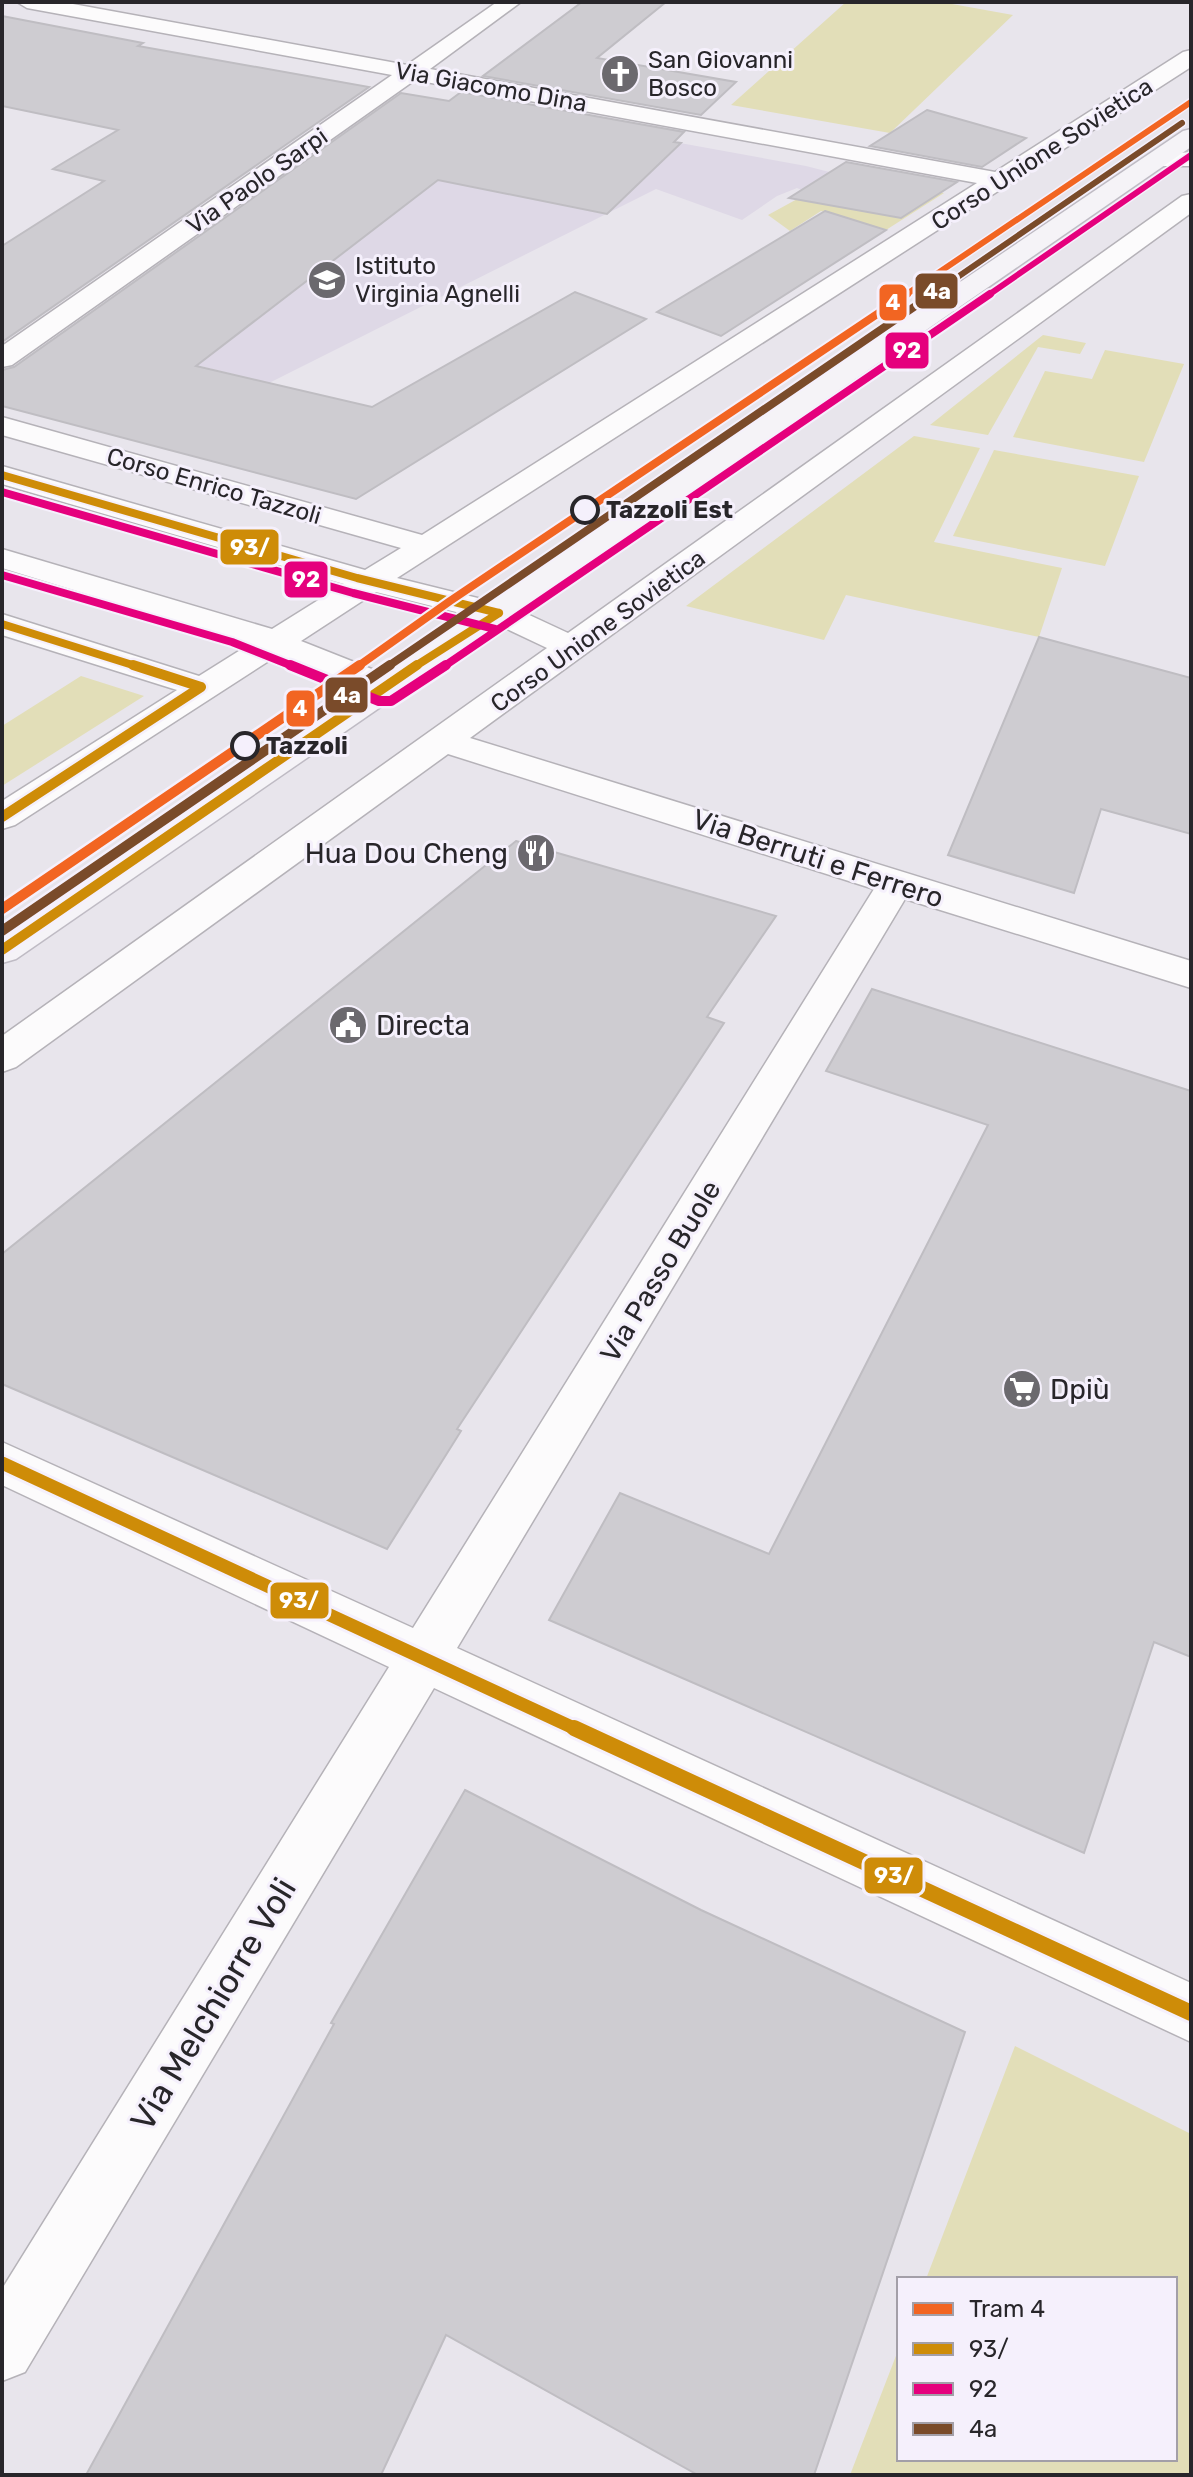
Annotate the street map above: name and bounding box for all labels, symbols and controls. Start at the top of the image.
place label: San Giovanni Bosco [648,46,793,102]
church icon: San Giovanni Bosco [599,53,641,95]
street label: Via Giacomo Dina [393,56,589,118]
street label: Corso Unione Sovietica [926,72,1158,236]
street label: Via Paolo Sarpi [181,122,333,240]
place label: Istituto Virginia Agnelli [355,252,520,308]
school or university icon: Istituto Virginia Agnelli [306,259,348,301]
line badge: 4a [914,272,959,310]
text: 4a [923,278,951,305]
line badge: 4 [878,283,908,322]
text: 4 [885,289,901,316]
line badge: 92 [884,331,930,370]
text: 92 [893,337,921,364]
street label: Corso Enrico Tazzoli [104,442,324,530]
marker: Tazzoli Est [571,496,599,524]
place label: Tazzoli Est [606,496,733,524]
line badge: 93/ [219,528,280,566]
text: 93/ [230,534,270,561]
street label: Corso Unione Sovietica [485,544,711,718]
line badge: 92 [283,560,329,599]
text: 92 [292,566,320,593]
line badge: 4a [324,676,369,714]
text: 4a [333,682,361,709]
line badge: 4 [285,689,316,728]
text: 4 [292,695,308,722]
marker: Tazzoli [231,732,259,760]
place label: Tazzoli [266,732,348,760]
street label: Via Berruti e Ferrero [688,802,947,915]
restaurant icon: Hua Dou Cheng [515,832,557,874]
place label: Hua Dou Cheng [305,837,508,870]
public building icon: Directa [327,1004,369,1046]
place label: Directa [376,1009,470,1042]
street label: Via Passo Buole [593,1174,728,1368]
supermarket icon: Dpiù [1001,1368,1043,1410]
place label: Dpiù [1050,1373,1110,1406]
line badge: 93/ [269,1581,330,1620]
text: 93/ [279,1587,319,1614]
line badge: 93/ [863,1856,924,1895]
text: 93/ [874,1862,914,1889]
street label: Via Melchiorre Voli [122,1870,305,2138]
legend [897,2277,1177,2461]
text: Tram 4 [969,2295,1045,2323]
text: 93/ [969,2335,1009,2363]
text: 92 [969,2375,997,2403]
text: 4a [969,2415,997,2443]

